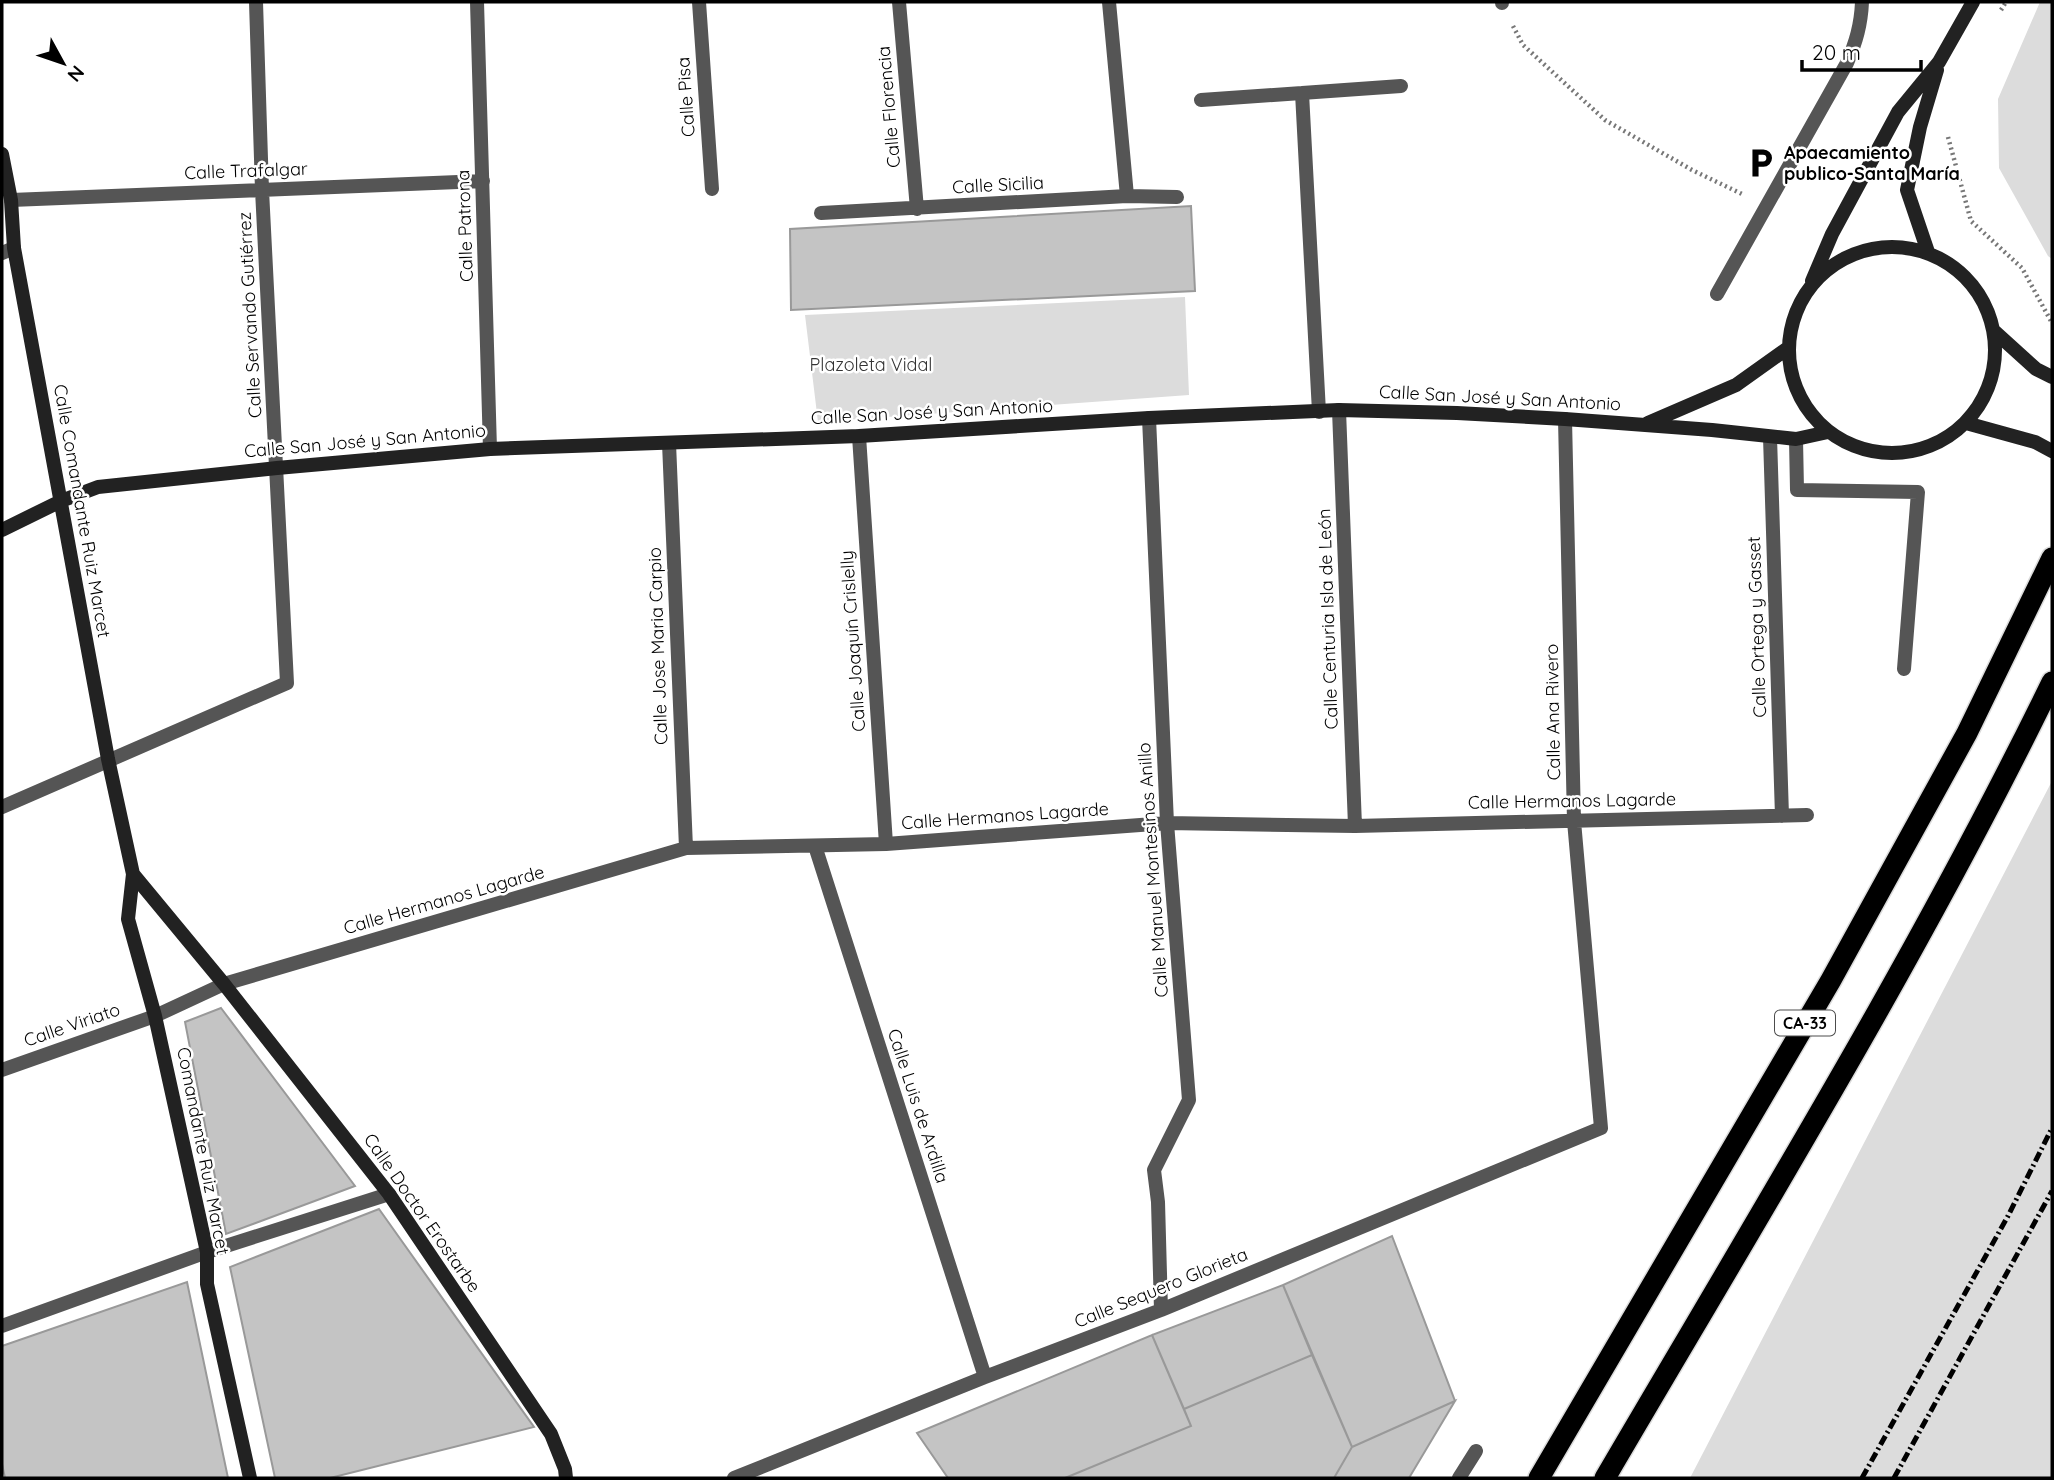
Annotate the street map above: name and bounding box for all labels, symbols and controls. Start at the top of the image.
north arrow [28,28,98,98]
scale bar [1802,28,1921,72]
text: 20 m [1812,39,1861,65]
street label: Calle Florencia [872,45,905,169]
street label: Calle Pisa [671,56,700,138]
text: N [62,61,90,87]
place label: Apaecamiento publico-Santa María [1784,141,1960,185]
parking icon: Apaecamiento publico-Santa María [1744,146,1778,180]
street label: Calle Trafalgar [184,157,308,184]
street label: Calle Patrona [451,170,478,282]
street label: Calle Sicilia [951,171,1044,198]
street label: Calle Servando Gutiérrez [233,211,266,419]
park label: Plazoleta Vidal [810,353,932,376]
street label: Calle San José y San Antonio [1378,380,1622,415]
street label: Calle Comandante Ruiz Marcet [49,382,116,639]
street label: Calle San José y San Antonio [810,394,1054,429]
street label: Calle San José y San Antonio [243,418,487,463]
street label: Calle Centuria Isla de León [1312,508,1343,730]
street label: Calle Ortega y Gasset [1742,536,1771,718]
street label: Calle Jose Maria Carpio [643,547,672,745]
street label: Calle Joaquín Crislelly [835,550,870,732]
street label: Calle Ana Rivero [1540,643,1565,781]
street label: Calle Manuel Montesinos Anillo [1132,742,1173,998]
street label: Calle Hermanos Lagarde [1468,787,1676,814]
street label: Calle Hermanos Lagarde [900,797,1110,834]
street label: Calle Hermanos Lagarde [341,860,547,939]
street label: Calle Viriato [21,997,123,1052]
road number: CA-33 [1775,1010,1835,1036]
street label: Calle Luis de Ardilla [883,1026,954,1186]
street label: Comandante Ruiz Marcet [172,1045,235,1257]
street label: Calle Doctor Erostarbe [359,1129,486,1297]
street label: Calle Sequero Glorieta [1071,1242,1251,1333]

